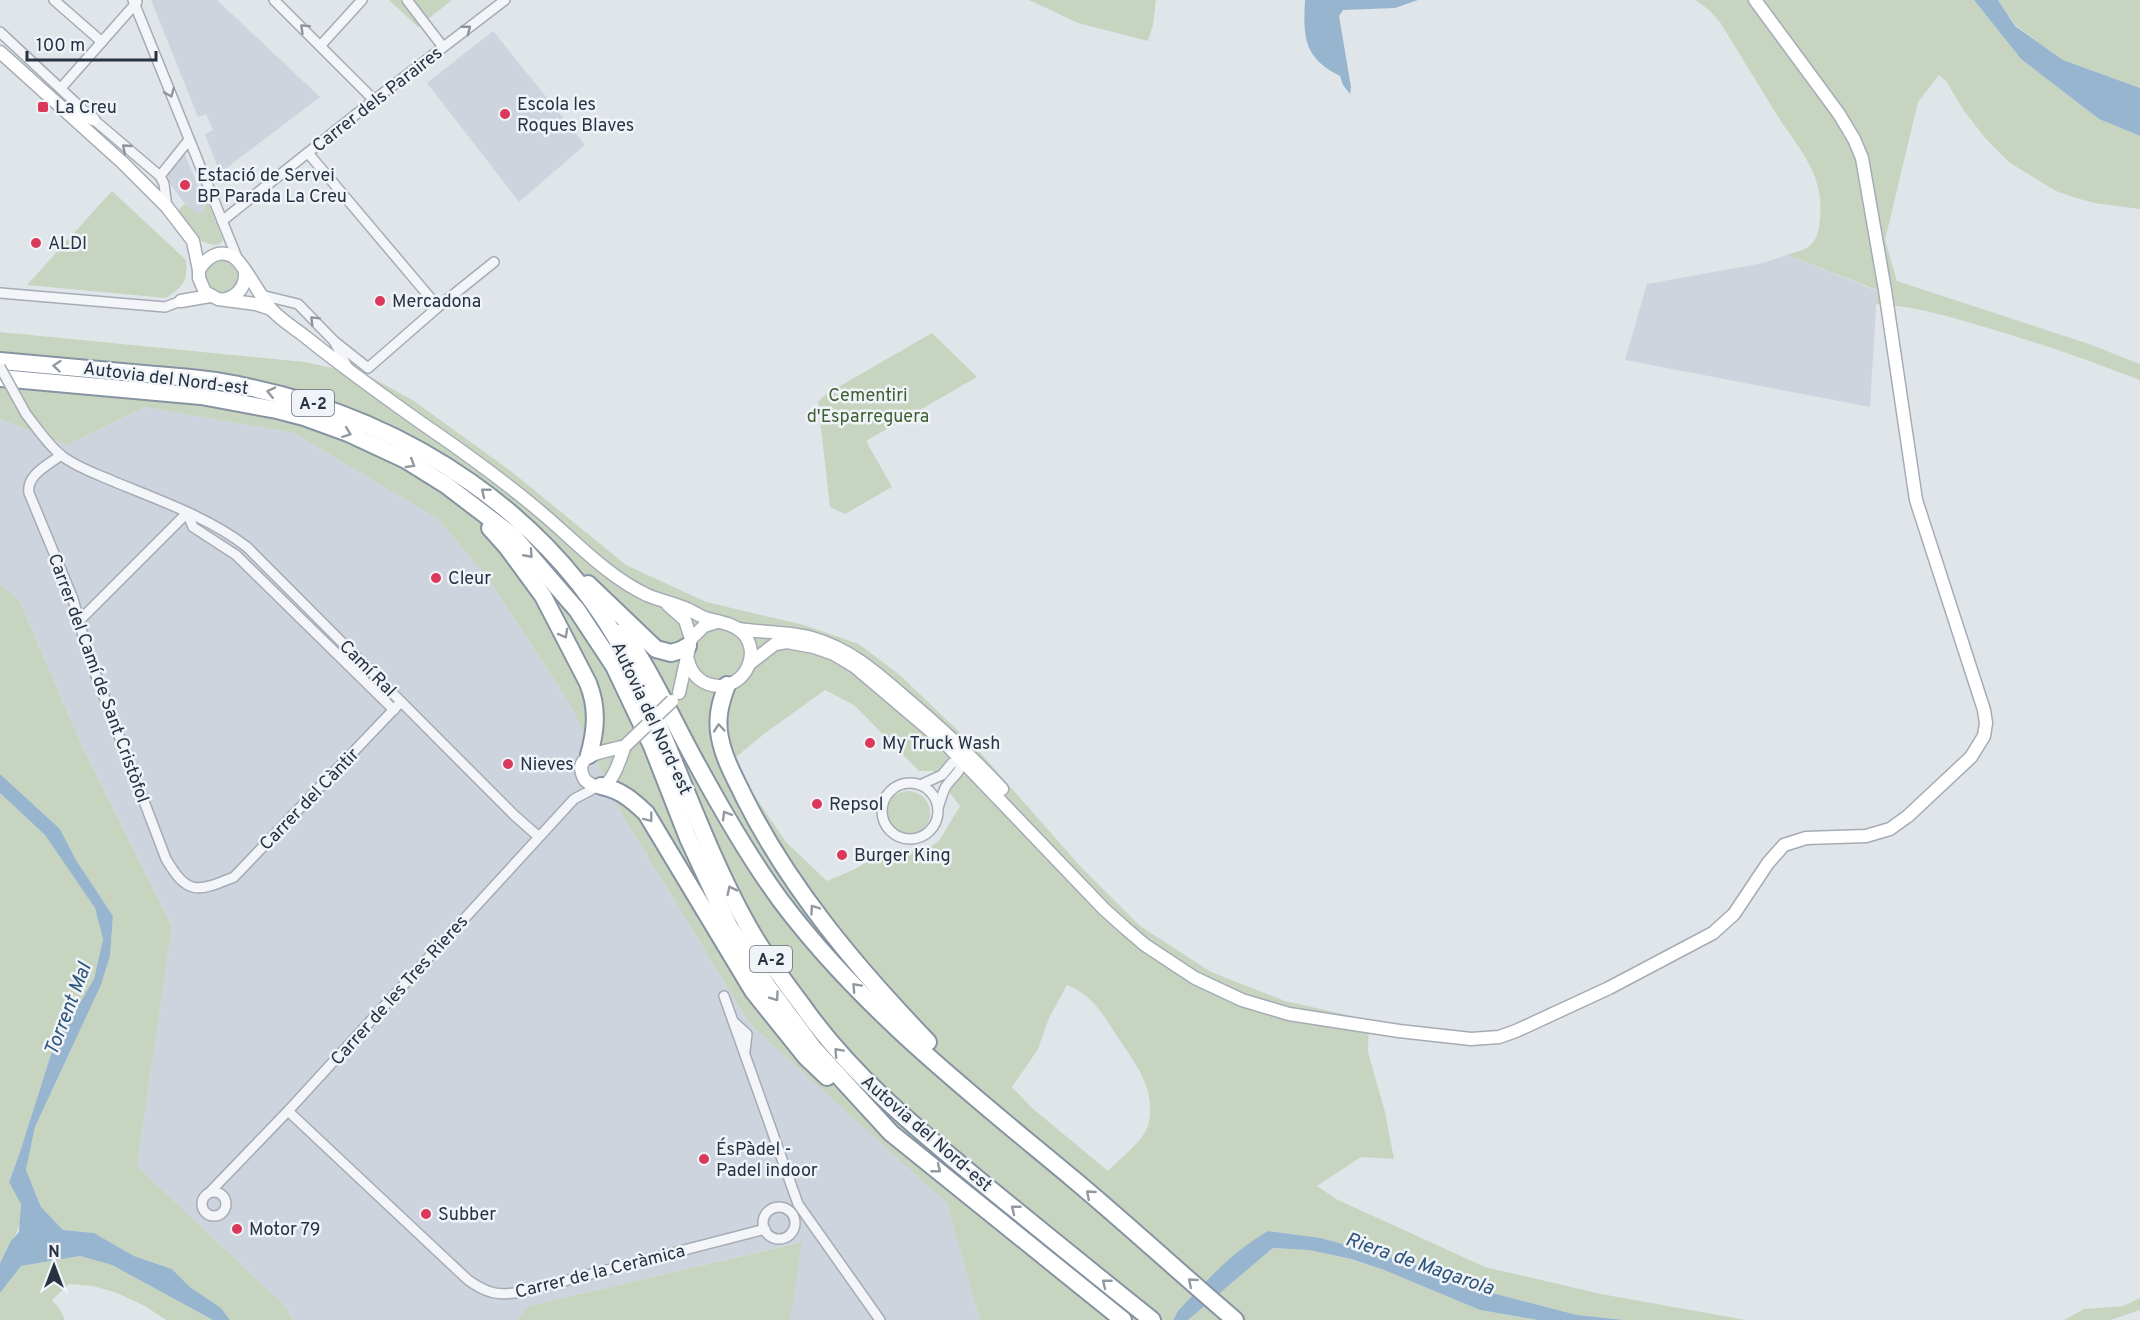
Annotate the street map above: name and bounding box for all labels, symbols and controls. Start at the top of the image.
scale bar [27,24,156,62]
one-way arrow [300,25,311,36]
one-way arrow [460,26,471,37]
text: 100 m [36,35,85,58]
street label: Carrer dels Paraires [308,42,448,158]
one-way arrow [163,87,175,98]
place label: Escola les Roques Blaves [517,94,634,138]
place label: La Creu [55,97,117,120]
marker: La Creu [36,100,50,114]
marker: Escola les Roques Blaves [498,107,512,121]
one-way arrow [122,144,133,155]
place label: Estació de Servei BP Parada La Creu [197,165,347,209]
marker: Estació de Servei BP Parada La Creu [178,178,192,192]
place label: ALDI [48,233,87,256]
marker: ALDI [29,236,43,250]
place label: Mercadona [392,291,481,314]
marker: Mercadona [373,294,387,308]
one-way arrow [310,317,321,328]
street label: Autovia del Nord-est [82,358,250,401]
one-way arrow [53,360,62,373]
park label: Cementiri d'Esparreguera [807,385,929,429]
one-way arrow [267,387,277,400]
road number: A-2 [292,390,334,416]
one-way arrow [341,425,352,438]
one-way arrow [405,456,415,468]
one-way arrow [480,488,491,499]
one-way arrow [522,547,533,558]
street label: Carrer del Camí de Sant Cristòfol [42,551,153,806]
place label: Cleur [448,568,491,591]
marker: Cleur [429,571,443,585]
one-way arrow [557,628,568,638]
street label: Camí Ral [334,636,400,702]
street label: Autovia del Nord-est [605,638,696,799]
one-way arrow [713,723,726,732]
place label: My Truck Wash [882,733,1000,756]
marker: My Truck Wash [863,736,877,750]
street label: Carrer del Càntir [255,744,365,856]
place label: Nieves [520,754,574,777]
marker: Nieves [501,757,515,771]
place label: Repsol [829,794,883,817]
marker: Repsol [810,797,824,811]
one-way arrow [641,811,652,822]
one-way arrow [722,811,733,821]
place label: Burger King [854,845,951,868]
marker: Burger King [835,848,849,862]
one-way arrow [726,885,738,896]
one-way arrow [810,905,821,916]
street label: Carrer de les Tres Rieres [326,911,474,1071]
road number: A-2 [750,946,792,972]
water label: Torrent Mal [39,959,99,1060]
one-way arrow [852,983,863,994]
one-way arrow [768,990,779,1001]
one-way arrow [834,1048,845,1058]
street label: Autovia del Nord-est [856,1071,996,1197]
place label: ÉsPàdel - Padel indoor [716,1137,818,1183]
marker: ÉsPàdel - Padel indoor [697,1152,711,1166]
one-way arrow [930,1162,941,1173]
one-way arrow [1086,1190,1097,1201]
place label: Subber [438,1204,496,1227]
one-way arrow [1010,1206,1021,1217]
marker: Subber [419,1207,433,1221]
place label: Motor 79 [249,1219,321,1242]
marker: Motor 79 [230,1222,244,1236]
water label: Riera de Magarola [1342,1227,1498,1303]
north arrow [24,1236,84,1296]
street label: Carrer de la Ceràmica [513,1240,688,1305]
text: N [48,1243,60,1263]
one-way arrow [1187,1279,1198,1290]
one-way arrow [1102,1280,1113,1291]

